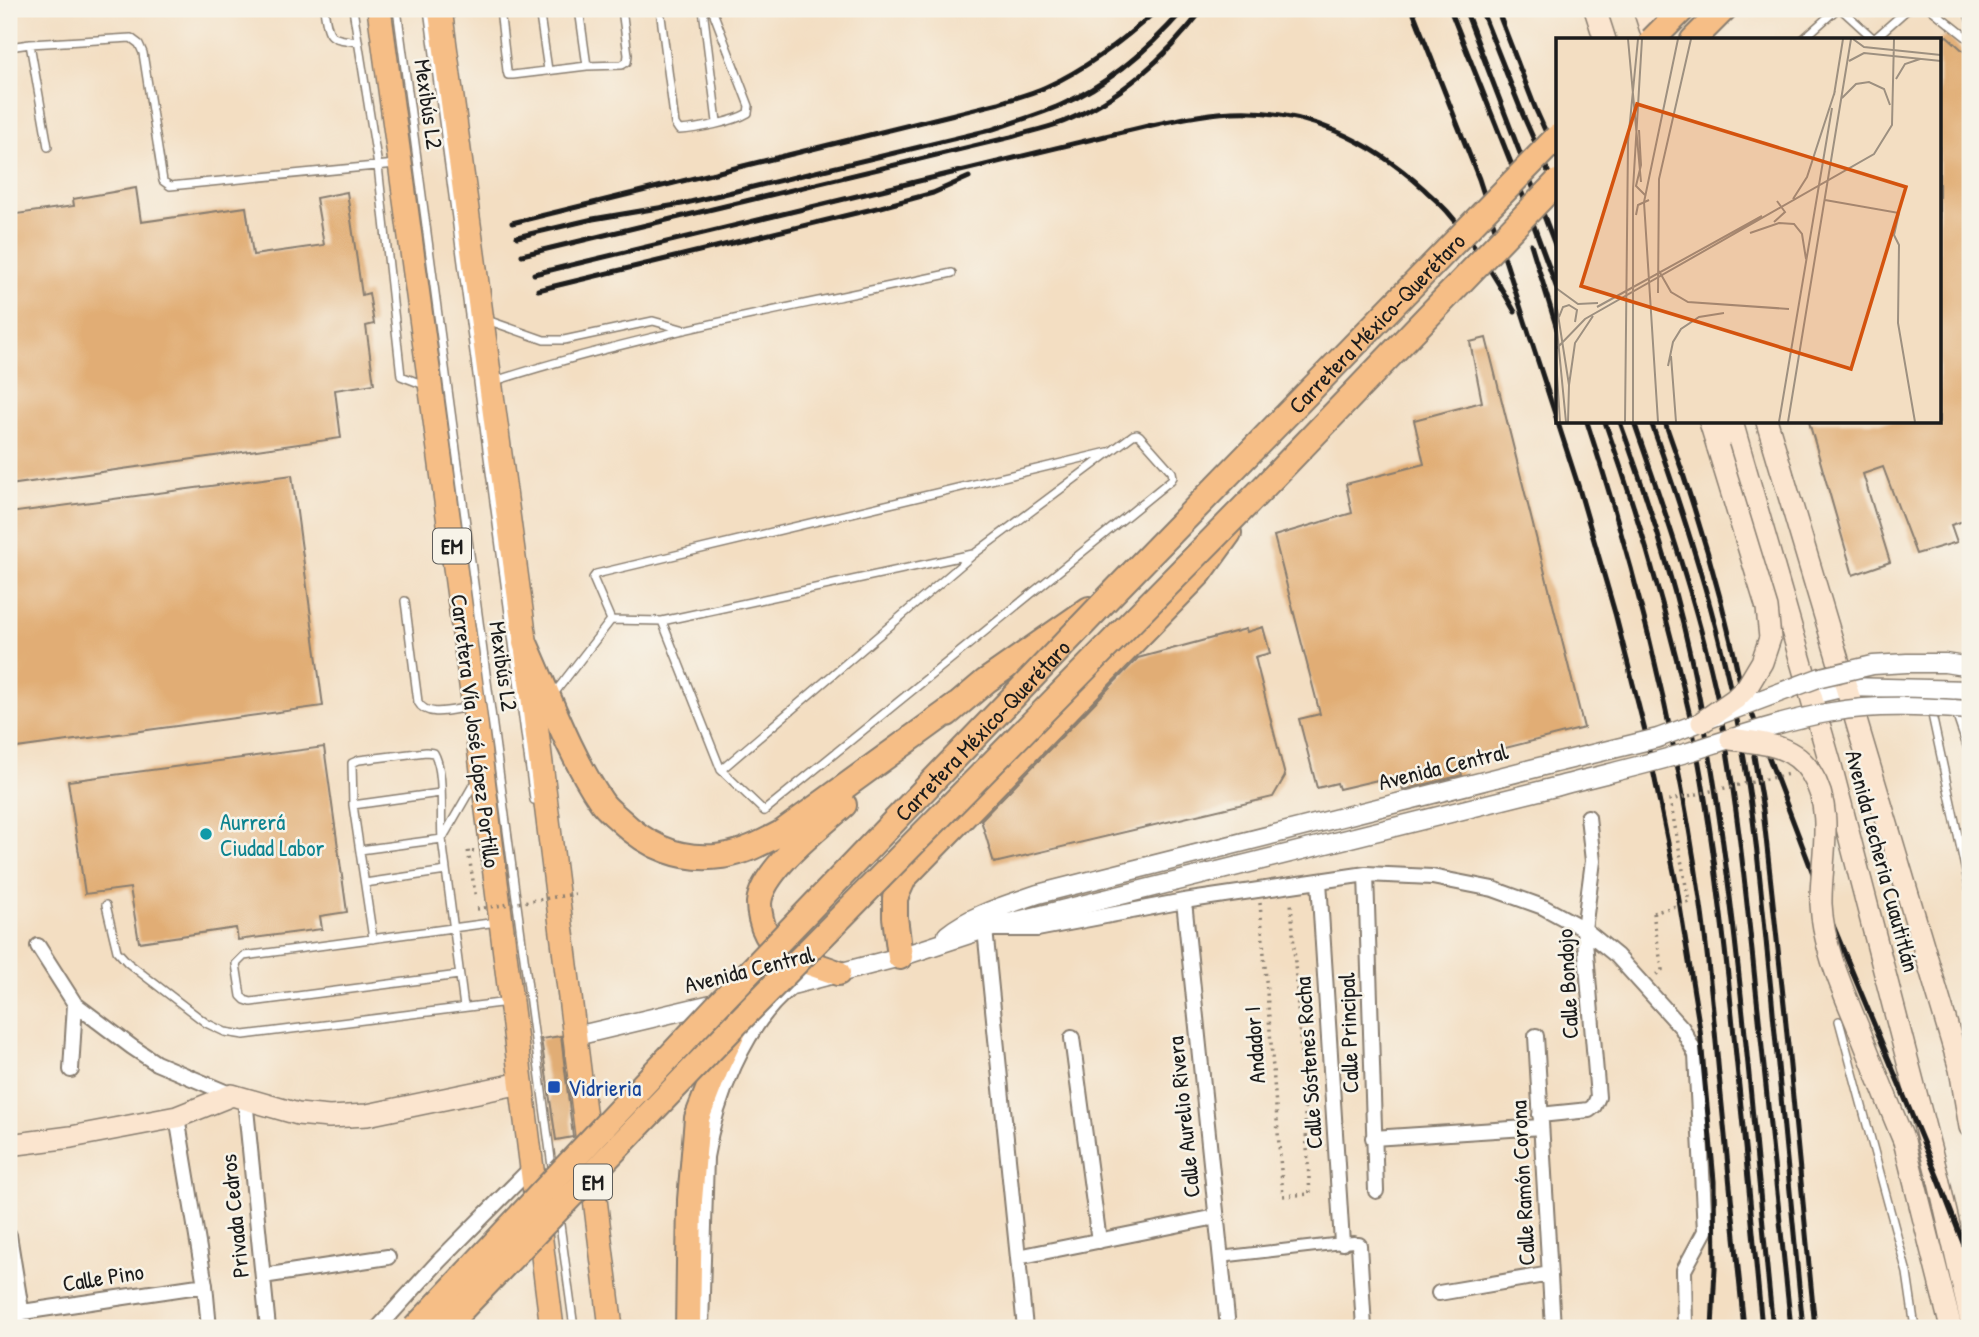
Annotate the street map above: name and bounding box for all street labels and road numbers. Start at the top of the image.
street label: Mexibús L2 [407,57,451,151]
street label: Carretera México-Querétaro [1281,225,1471,420]
road number: EM [433,528,471,564]
street label: Carretera Vía José López Portillo [444,592,508,870]
street label: Mexibús L2 [482,619,526,713]
street label: Carretera México-Querétaro [887,632,1076,828]
street label: Avenida Central [1375,735,1512,797]
street label: Avenida Lecheria Cuautitlán [1838,747,1928,975]
street label: Calle Bondojo [1549,928,1585,1040]
street label: Avenida Central [681,938,818,1000]
street label: Calle Principal [1330,971,1366,1094]
street label: Calle Sóstenes Rocha [1287,976,1329,1150]
street label: Andador I [1236,1005,1272,1085]
street label: Calle Aurelio Rivera [1159,1035,1207,1199]
street label: Calle Ramón Corona [1502,1100,1542,1266]
street label: Privada Cedros [212,1152,256,1279]
road number: EM [574,1164,612,1200]
street label: Calle Pino [60,1255,146,1299]

